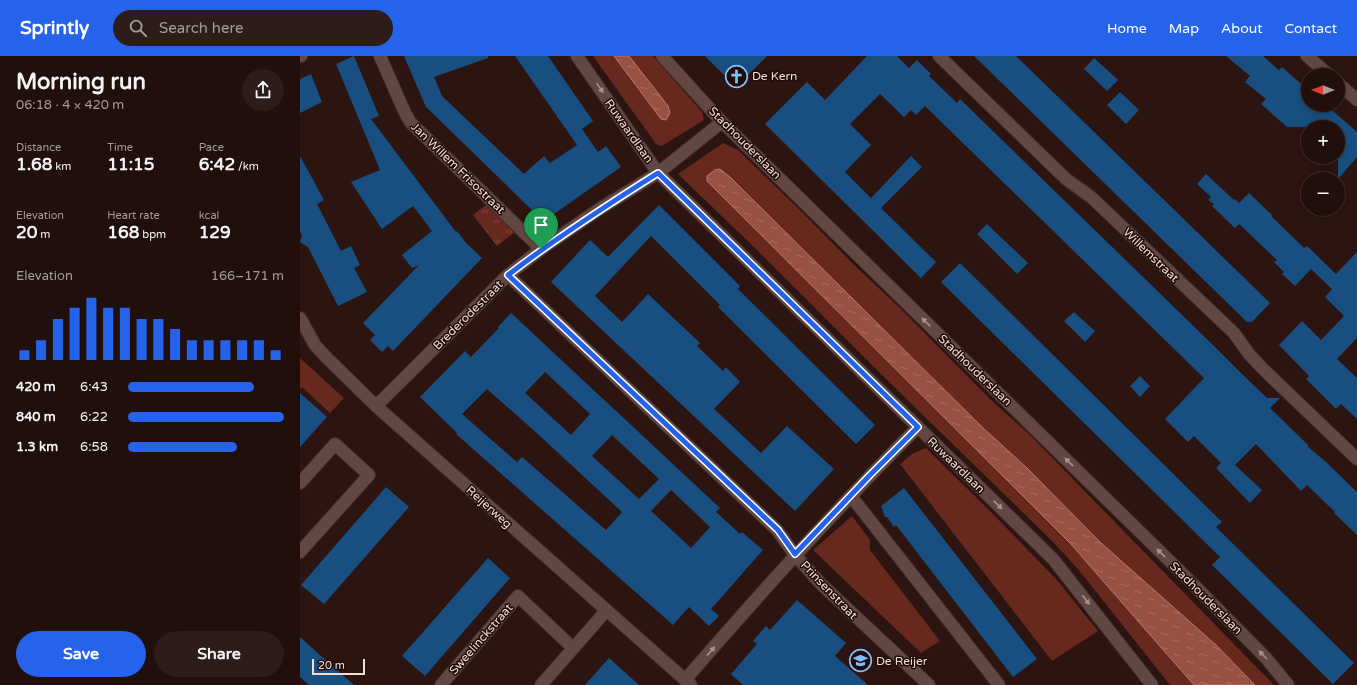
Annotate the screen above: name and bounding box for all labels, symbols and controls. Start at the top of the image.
search box [113,10,393,46]
text: Sprintly [20,17,89,39]
icon: search [127,17,149,39]
text: Search here [159,19,243,37]
text: Home [1107,20,1147,37]
text: Map [1169,20,1199,37]
text: About [1221,20,1263,37]
text: Contact [1285,20,1337,37]
church icon: De Kern [723,63,749,89]
north arrow [1301,68,1345,112]
map controls [1301,68,1345,216]
text: Morning run [16,69,146,95]
button: share [242,69,284,111]
place label: De Kern [752,69,797,83]
one-way arrow [596,83,604,93]
street label: Ruwaardlaan [602,96,656,166]
text: 06:18 · 4 × 420 m [16,97,124,113]
street label: Stadhouderslaan [706,104,784,182]
street label: Jan Willem Frisostraat [408,120,508,217]
button: + [1301,120,1345,164]
text: Distance [16,141,61,154]
text: Time [107,141,133,154]
text: Pace [199,141,224,154]
text: 1.68 [16,154,52,175]
text: 11:15 [107,154,154,175]
text: 6:42 [199,154,235,175]
text: km [52,160,71,173]
text: /km [235,160,259,173]
button: − [1301,172,1345,216]
pin [524,208,558,249]
text: Elevation [16,209,64,222]
text: Heart rate [107,209,160,222]
text: kcal [199,209,219,222]
icon: arrive [530,214,552,236]
text: 20 [16,222,37,243]
text: 168 [107,222,139,243]
text: 129 [199,222,231,243]
street label: Willemstraat [1120,225,1182,285]
text: m [37,228,50,241]
text: bpm [139,228,166,241]
text: Elevation [16,268,73,284]
text: 166–171 m [211,268,284,284]
street label: Brederodestraat [430,277,506,353]
one-way arrow [921,317,931,327]
street label: Stadhouderslaan [935,331,1015,409]
text: 420 m [16,379,56,395]
text: 6:43 [80,379,108,395]
text: 840 m [16,409,56,425]
text: 6:22 [80,409,108,425]
street label: Ruwaardlaan [924,434,988,496]
text: 1.3 km [16,439,58,455]
text: 6:58 [80,439,108,455]
one-way arrow [1064,457,1074,467]
street label: Reijerweg [463,483,515,531]
one-way arrow [993,500,1003,510]
one-way arrow [1156,548,1166,558]
street label: Prinsenstraat [798,558,861,622]
street label: Stadhouderslaan [1167,559,1245,637]
one-way arrow [1081,595,1090,606]
street label: Sweelinckstraat [447,601,516,677]
button: Save [16,631,146,677]
button: Share [154,631,284,677]
one-way arrow [706,646,716,656]
school or university icon: De Reijer [847,648,873,674]
one-way arrow [1258,650,1268,660]
place label: De Reijer [876,654,928,668]
scale bar [312,657,365,676]
text: 20 m [318,659,345,672]

